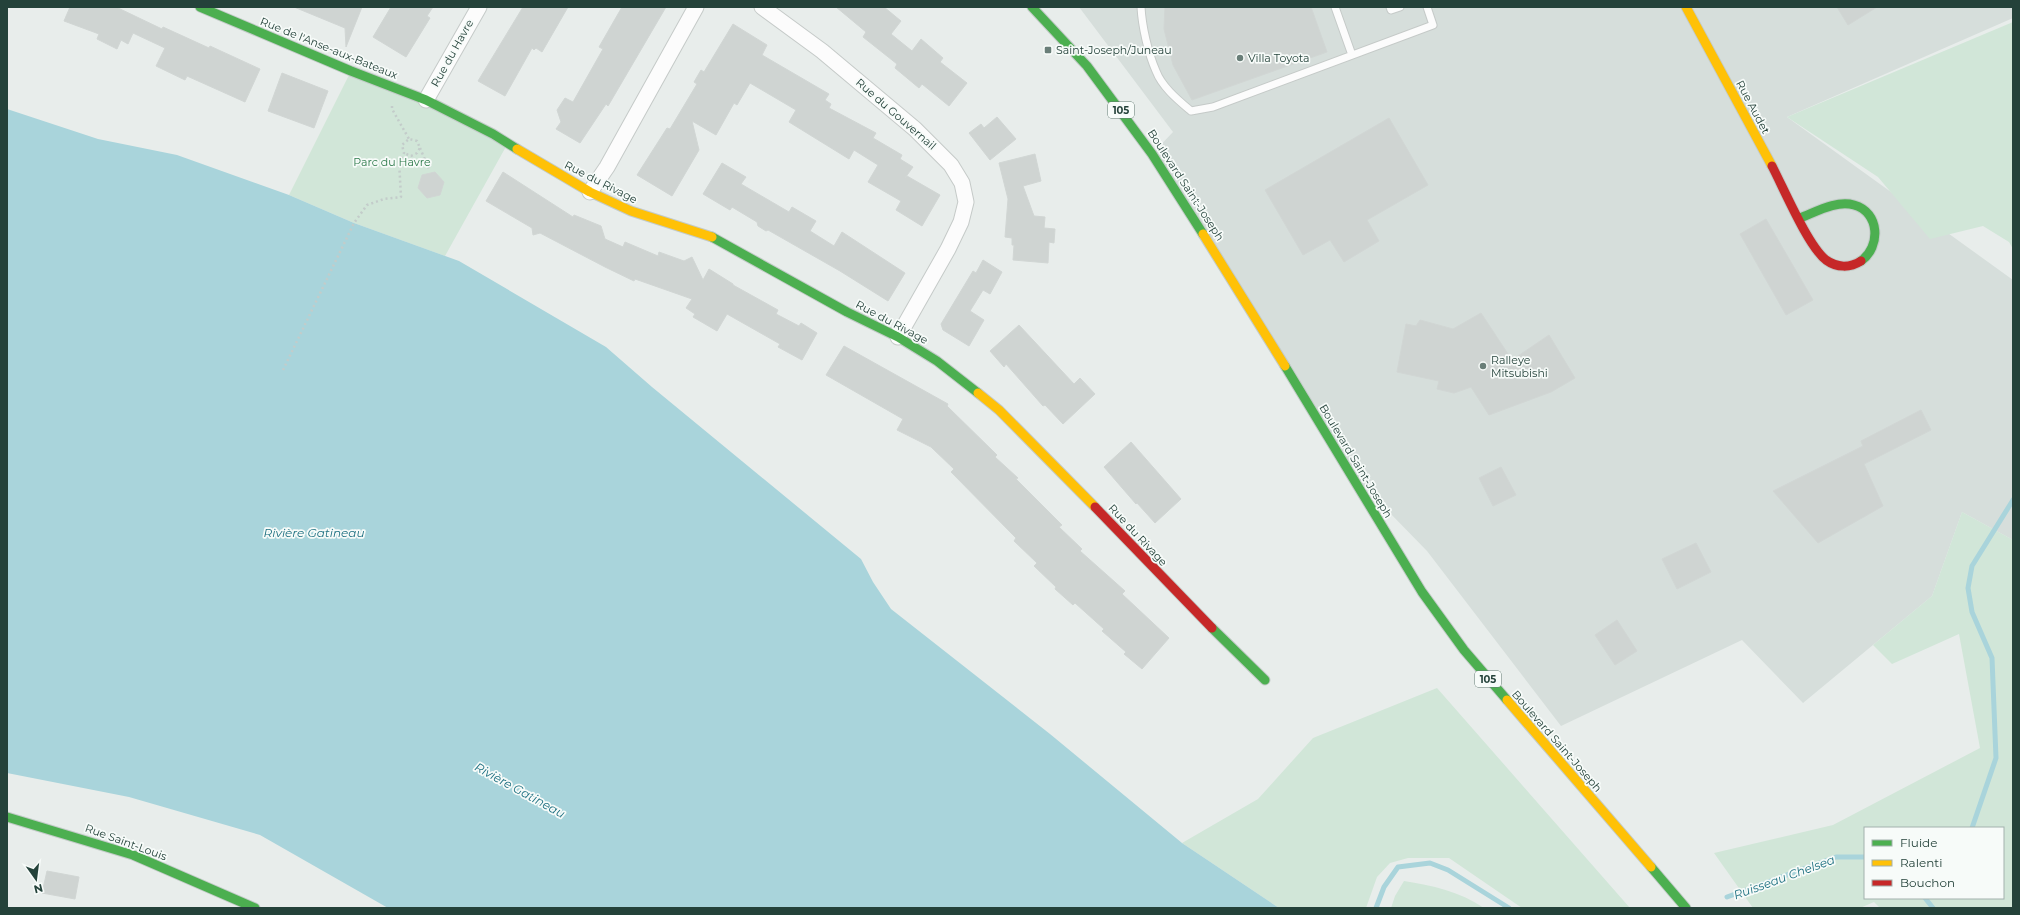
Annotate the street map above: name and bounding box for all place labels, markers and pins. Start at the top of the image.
place label: Saint-Joseph/Juneau [1056,43,1172,57]
marker: Saint-Joseph/Juneau [1043,45,1053,55]
place label: Villa Toyota [1248,51,1310,65]
marker: Villa Toyota [1235,53,1245,63]
place label: Ralleye Mitsubishi [1491,353,1548,380]
marker: Ralleye Mitsubishi [1478,361,1488,371]

